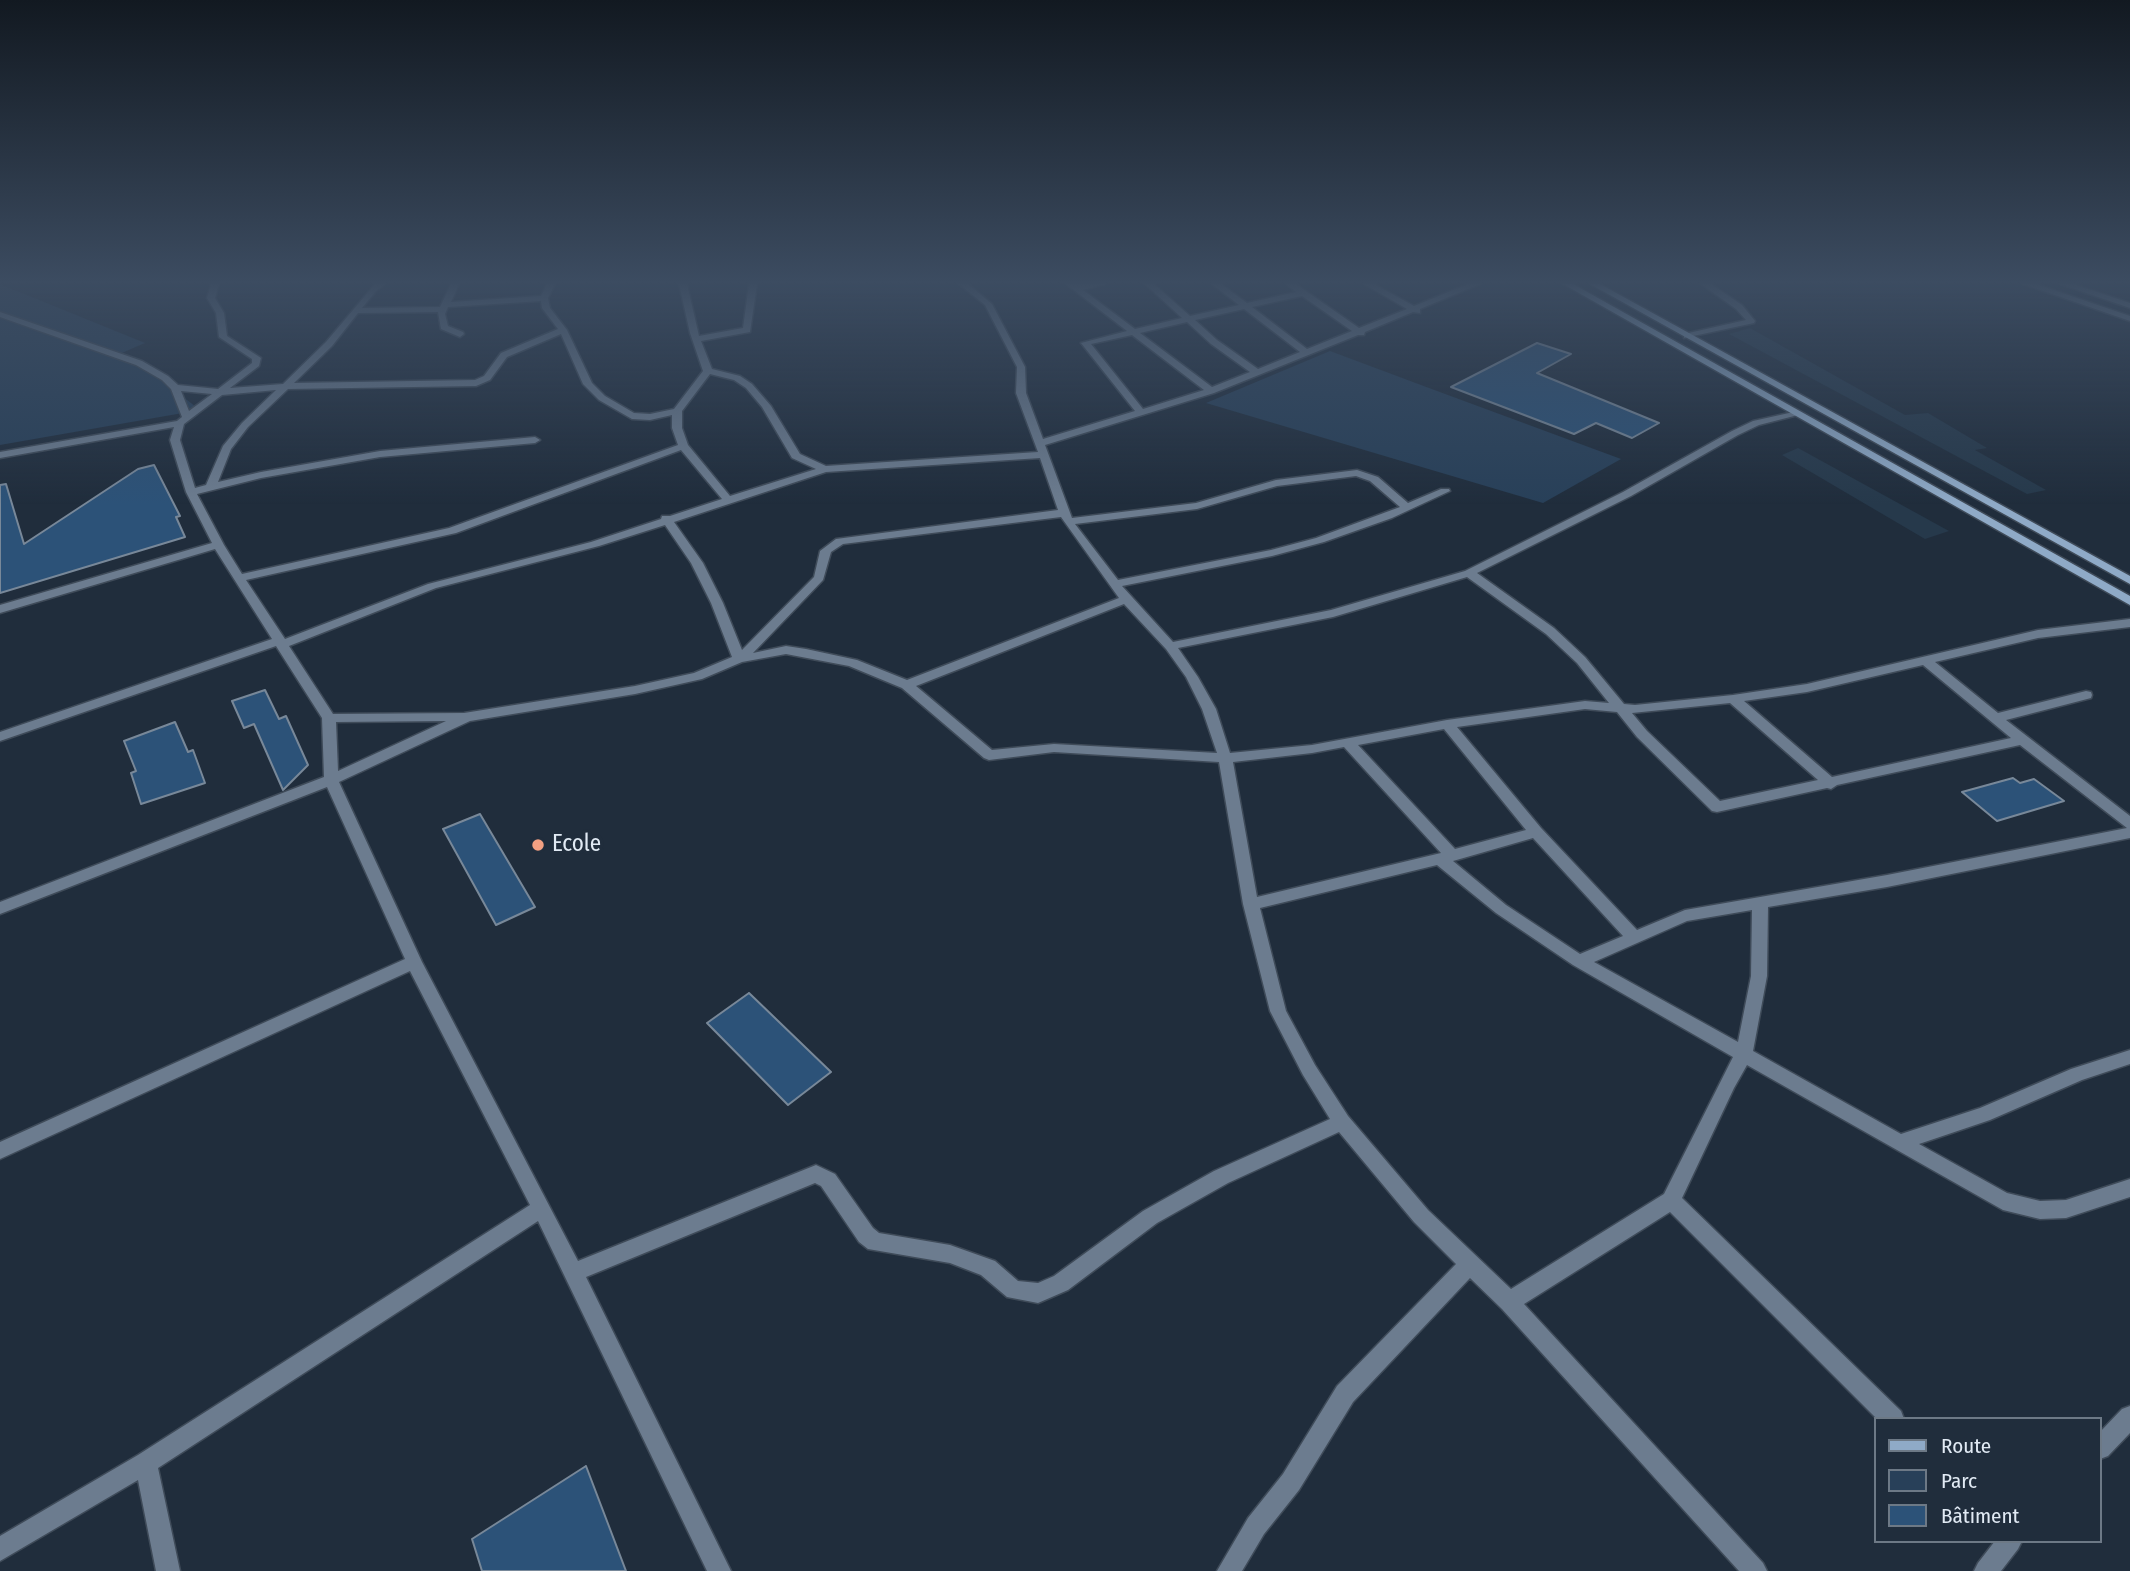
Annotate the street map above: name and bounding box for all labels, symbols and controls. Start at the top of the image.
place label: Ecole [552,831,601,859]
marker: Ecole [530,837,546,853]
legend [1874,1417,2102,1543]
text: Route [1941,1433,1991,1459]
text: Parc [1941,1468,1977,1494]
text: Bâtiment [1941,1503,2019,1529]

